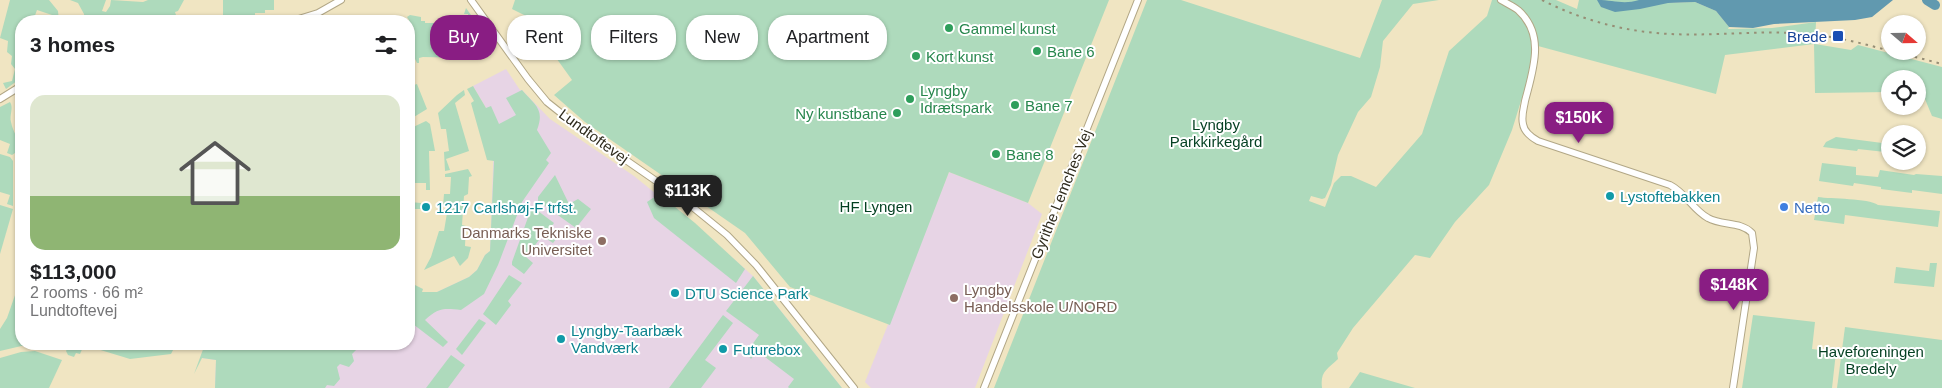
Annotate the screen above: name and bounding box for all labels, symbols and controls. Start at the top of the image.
chip: Buy [430,15,497,60]
chip: Rent [507,15,581,60]
chip: Filters [591,15,676,60]
chip: New [686,15,758,60]
chip: Apartment [768,15,887,60]
north arrow [1881,15,1926,60]
map controls [1881,15,1926,170]
place label: Gammel kunst [959,20,1057,37]
marker: Gammel kunst [943,22,955,34]
place label: Brede [1787,28,1827,45]
marker: Brede [1831,29,1845,43]
icon: filters [372,31,400,59]
text: 3 homes [30,33,115,56]
place label: Bane 6 [1047,43,1095,60]
marker: Bane 6 [1031,45,1043,57]
place label: Kort kunst [926,48,994,65]
marker: Kort kunst [910,50,922,62]
button: locate [1881,70,1926,115]
place label: Lyngby Idrætspark [920,82,992,116]
marker: Lyngby Idrætspark [904,93,916,105]
place label: Bane 7 [1025,97,1073,114]
marker: Bane 7 [1009,99,1021,111]
pin: $150K [1544,102,1614,144]
street label: Lundtoftevej [556,105,632,167]
place label: Ny kunstbane [795,105,887,122]
marker: Ny kunstbane [891,107,903,119]
text: $150K [1555,109,1603,126]
park label: Lyngby Parkkirkegård [1170,116,1262,150]
button: layers [1881,125,1926,170]
street label: Gyrithe Lemches Vej [1027,127,1095,261]
icon: home [170,128,260,218]
place label: Bane 8 [1006,146,1054,163]
marker: Bane 8 [990,148,1002,160]
pin: $113K [653,174,723,217]
text: $113K [665,182,711,199]
place label: Lystoftebakken [1620,188,1720,205]
marker: Lystoftebakken [1604,190,1616,202]
park label: HF Lyngen [840,198,912,215]
place label: 1217 Carlshøj-F trfst. [436,199,577,216]
place label: Netto [1794,199,1830,216]
marker: 1217 Carlshøj-F trfst. [420,201,432,213]
marker: Netto [1778,201,1790,213]
place label: Danmarks Tekniske Universitet [461,224,593,258]
marker: Danmarks Tekniske Universitet [596,235,608,247]
text: $113,000 [30,260,116,283]
pin: $148K [1699,268,1769,311]
text: $148K [1710,276,1758,293]
place label: Lyngby Handelsskole U/NORD [964,281,1118,315]
text: 2 rooms · 66 m² [30,284,143,301]
place label: DTU Science Park [685,285,809,302]
marker: DTU Science Park [669,287,681,299]
marker: Lyngby Handelsskole U/NORD [948,292,960,304]
text: Lundtoftevej [30,302,117,319]
place label: Lyngby-Taarbæk Vandværk [571,322,683,356]
marker: Lyngby-Taarbæk Vandværk [555,333,567,345]
place label: Futurebox [733,341,801,358]
marker: Futurebox [717,343,729,355]
park label: Haveforeningen Bredely [1818,343,1924,377]

